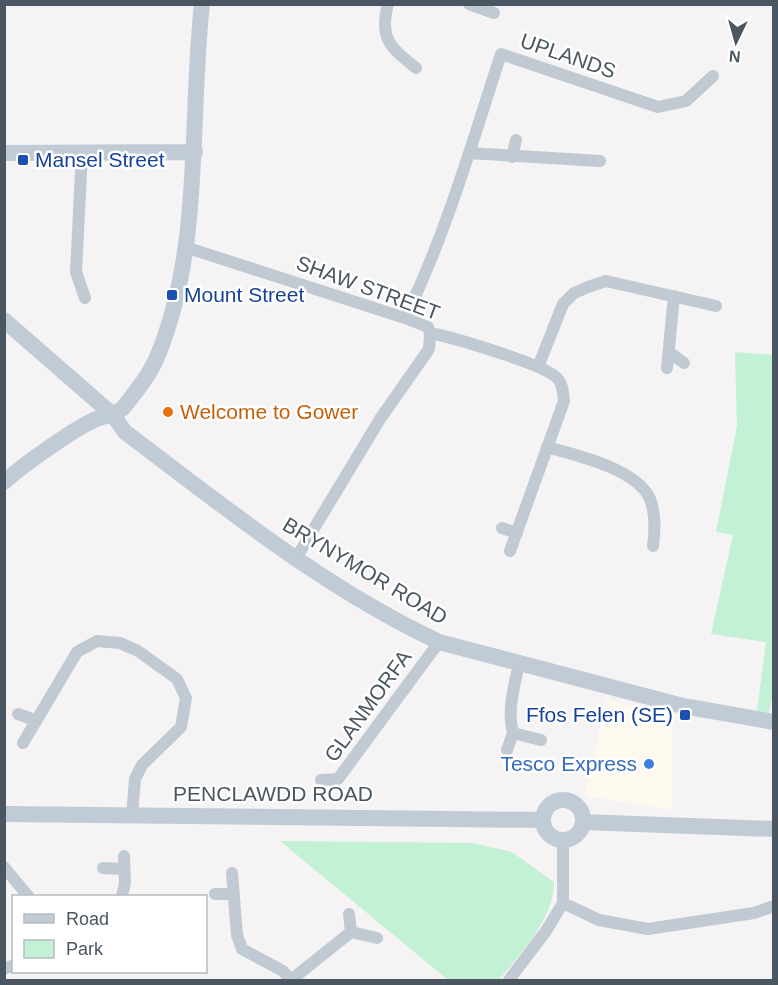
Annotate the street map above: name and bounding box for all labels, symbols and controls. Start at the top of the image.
north arrow [706,12,766,72]
street label: UPLANDS [518,29,619,83]
text: N [728,47,741,65]
place label: Mansel Street [35,148,165,171]
marker: Mansel Street [16,153,30,167]
street label: SHAW STREET [293,251,443,324]
place label: Mount Street [184,283,304,306]
marker: Mount Street [165,288,179,302]
place label: Welcome to Gower [180,400,358,423]
marker: Welcome to Gower [161,405,175,419]
street label: BRYNYMOR ROAD [279,512,452,629]
street label: GLANMORFA [320,646,416,766]
place label: Ffos Felen (SE) [526,703,673,726]
marker: Ffos Felen (SE) [678,708,692,722]
place label: Tesco Express [500,752,637,775]
marker: Tesco Express [642,757,656,771]
street label: PENCLAWDD ROAD [173,782,373,805]
legend [12,895,207,973]
text: Road [66,909,109,929]
text: Park [66,939,104,959]

